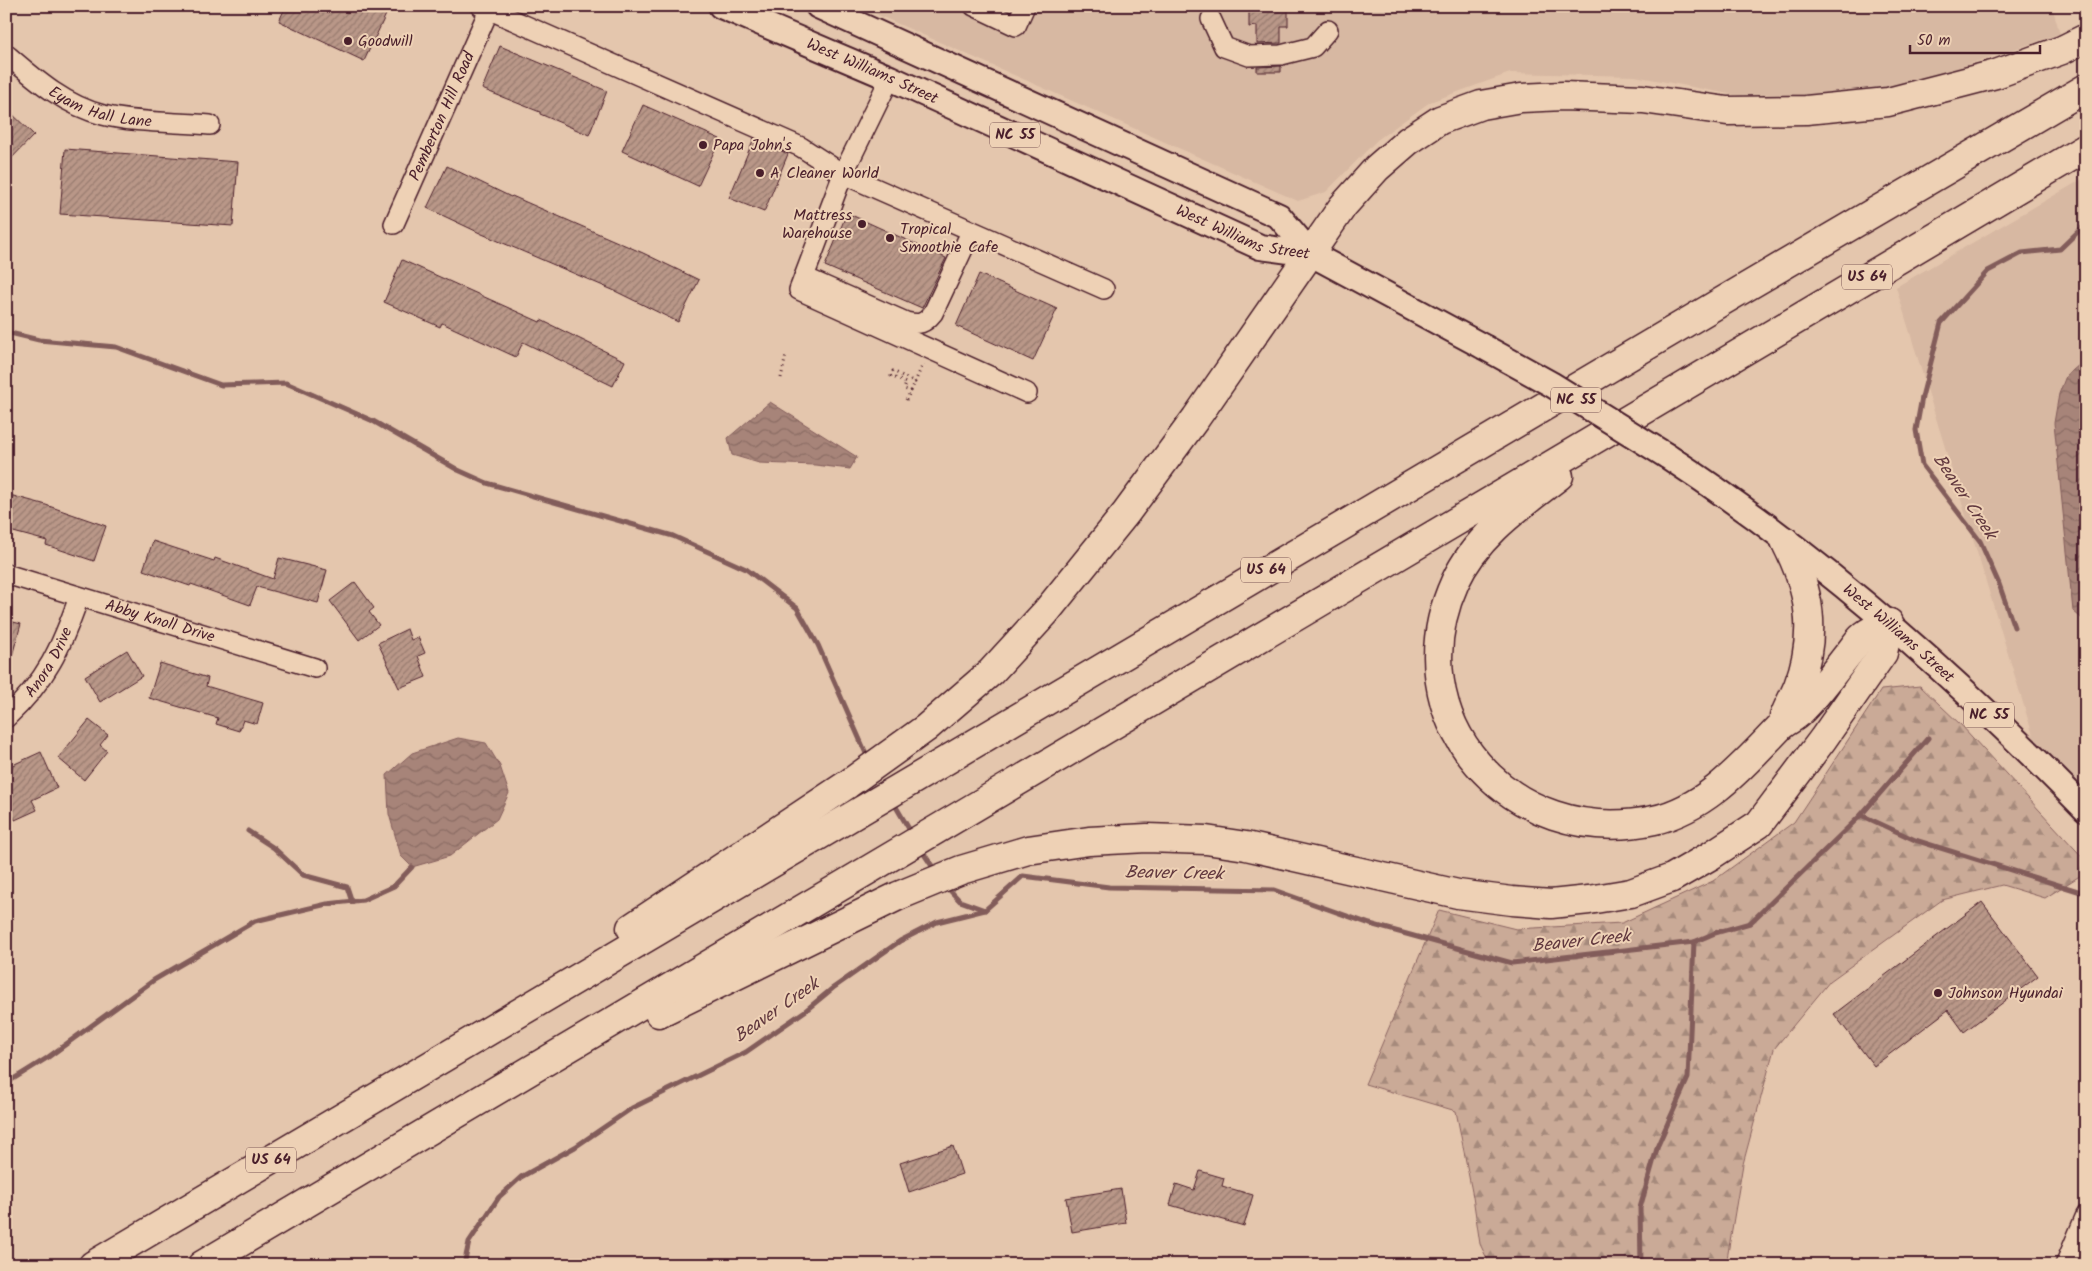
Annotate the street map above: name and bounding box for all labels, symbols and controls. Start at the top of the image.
scale bar [1910,22,2040,54]
place label: Goodwill [358,29,413,54]
text: 50 m [1917,29,1951,53]
street label: West Williams Street [803,31,943,111]
marker: Goodwill [342,35,354,47]
street label: Pemberton Hill Road [402,47,482,185]
street label: Eyam Hall Lane [43,79,153,134]
road number: NC 55 [990,122,1040,148]
place label: Papa John's [713,133,792,158]
marker: Papa John's [697,139,709,151]
place label: A Cleaner World [770,161,880,186]
marker: A Cleaner World [754,167,766,179]
street label: West Williams Street [1172,198,1312,266]
place label: Mattress Warehouse [782,203,852,246]
place label: Tropical Smoothie Cafe [900,217,998,260]
marker: Mattress Warehouse [856,218,868,230]
marker: Tropical Smoothie Cafe [884,232,896,244]
road number: US 64 [1842,264,1892,290]
road number: NC 55 [1551,388,1601,412]
water label: Beaver Creek [1925,448,2005,548]
road number: US 64 [1241,558,1291,582]
street label: West Williams Street [1837,577,1961,689]
street label: Abby Knoll Drive [102,592,218,649]
street label: Anora Drive [19,623,79,703]
road number: NC 55 [1964,702,2014,728]
water label: Beaver Creek [1125,859,1226,889]
water label: Beaver Creek [1531,922,1634,962]
water label: Beaver Creek [728,969,828,1051]
place label: Johnson Hyundai [1948,981,2064,1006]
marker: Johnson Hyundai [1932,987,1944,999]
road number: US 64 [246,1148,296,1172]

